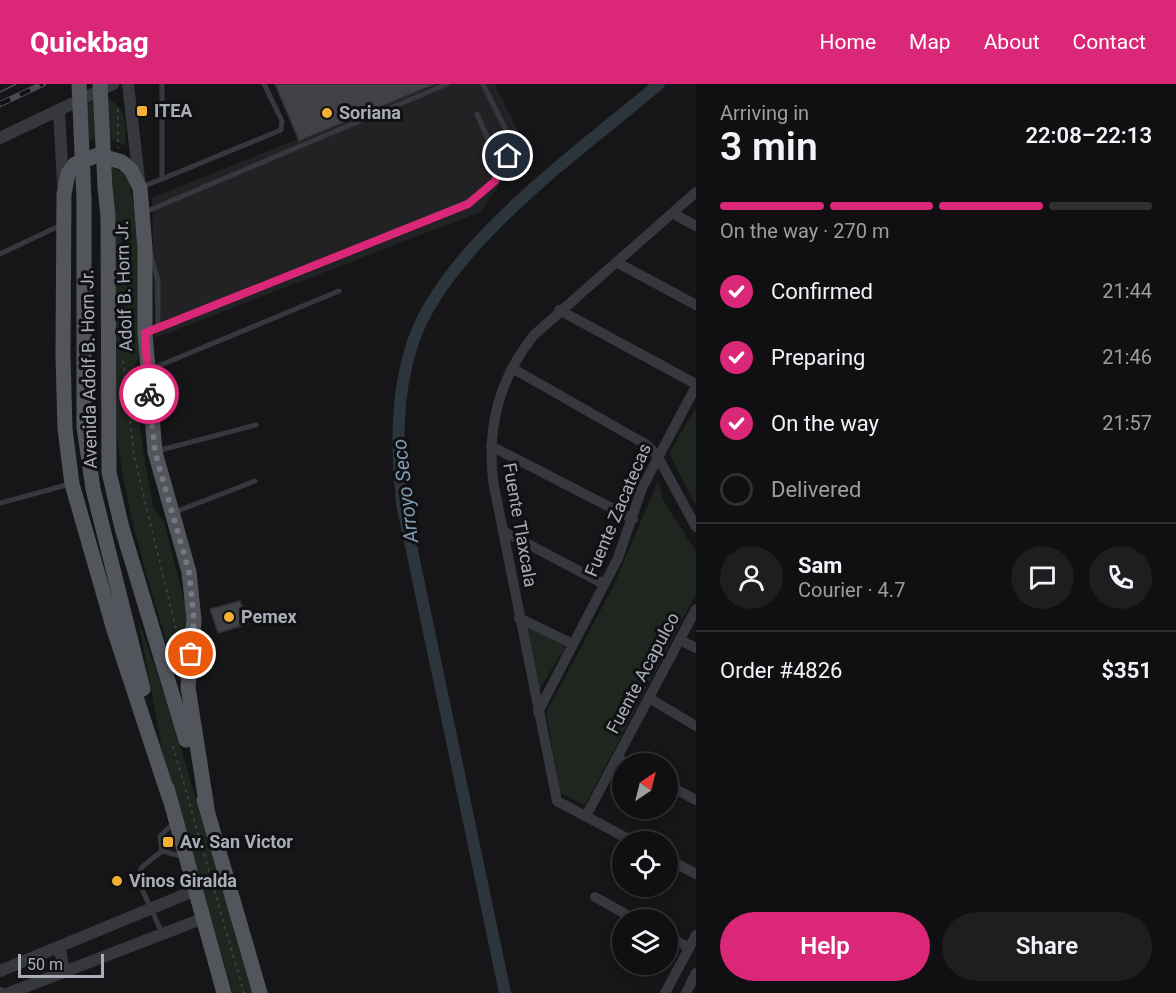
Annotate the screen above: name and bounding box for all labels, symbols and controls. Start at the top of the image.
text: Quickbag [30,26,149,59]
text: Home [820,30,876,54]
text: Map [909,30,951,54]
text: About [984,30,1040,54]
text: Contact [1073,30,1146,54]
place label: ITEA [154,100,193,121]
text: Arriving in [720,101,809,125]
place label: Soriana [339,102,401,123]
marker: ITEA [135,104,149,118]
marker: Soriana [320,106,334,120]
text: 22:08–22:13 [1025,123,1152,148]
text: 3 min [720,124,818,170]
pin [482,130,533,181]
icon: home [491,139,524,172]
text: On the way · 270 m [720,219,889,243]
street label: Adolf B. Horn Jr. [111,220,136,352]
street label: Avenida Adolf B. Horn Jr. [76,269,101,469]
icon: check [720,275,753,308]
text: Confirmed [771,279,873,304]
text: 21:44 [1102,279,1152,303]
icon: check [720,341,753,374]
text: Preparing [771,345,865,370]
text: 21:46 [1102,345,1152,369]
courier [119,364,179,424]
icon: bike [133,378,166,411]
icon: check [720,407,753,440]
text: On the way [771,411,879,436]
text: 21:57 [1102,411,1152,435]
water label: Arroyo Seco [387,438,423,545]
street label: Fuente Zacatecas [580,440,655,580]
street label: Fuente Tlaxcala [499,461,542,589]
text: Delivered [771,477,861,502]
button: person [720,546,783,609]
button: chat [1011,546,1074,609]
button: phone [1089,546,1152,609]
text: Sam [798,553,842,578]
text: Courier · 4.7 [798,578,905,602]
place label: Pemex [241,606,298,627]
street label: Fuente Acapulco [602,609,683,737]
marker: Pemex [222,610,236,624]
pin [165,628,216,679]
icon: bag [174,637,207,670]
text: Order #4826 [720,658,842,683]
text: $351 [1102,658,1152,683]
north arrow [612,753,678,819]
map controls [612,753,678,975]
place label: Av. San Victor [180,831,293,852]
button: locate [612,831,678,897]
marker: Av. San Victor [161,835,175,849]
place label: Vinos Giralda [129,870,237,891]
marker: Vinos Giralda [110,874,124,888]
button: layers [612,909,678,975]
button: Help [720,912,930,981]
button: Share [942,912,1152,981]
scale bar [18,951,104,978]
text: 50 m [27,955,63,974]

